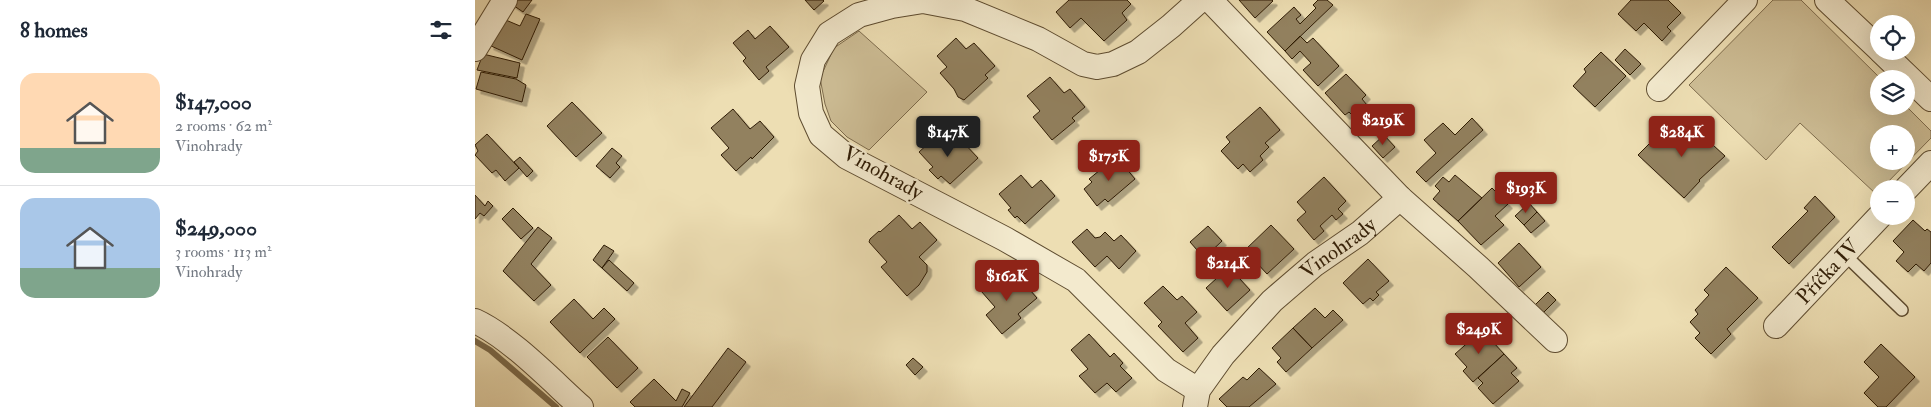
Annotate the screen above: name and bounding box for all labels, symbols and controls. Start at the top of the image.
map controls [1870,15,1915,225]
button: locate [1870,15,1915,60]
icon: filters [427,16,455,44]
text: 8 homes [20,17,88,44]
button: layers [1870,70,1915,115]
text: $147,000 [175,89,252,116]
icon: home [60,93,120,153]
pin: $219K [1348,104,1418,146]
text: $219K [1362,110,1404,130]
text: 2 rooms · 62 m² [175,116,272,136]
pin: $147K [913,116,983,158]
pin: $284K [1647,116,1717,158]
text: $147K [927,122,969,142]
text: $284K [1660,122,1704,142]
button: + [1870,125,1915,170]
text: Vinohrady [175,136,242,156]
street label: Vinohrady [838,140,929,207]
pin: $175K [1074,140,1144,182]
text: $175K [1089,146,1129,166]
pin: $193K [1491,172,1561,214]
text: $193K [1506,178,1546,198]
button: − [1870,180,1915,225]
street label: Vinohrady [1294,211,1383,285]
text: $249,000 [175,215,257,242]
icon: home [60,218,120,278]
street label: Příčka IV [1790,232,1866,310]
text: 3 rooms · 113 m² [175,242,271,262]
pin: $214K [1193,246,1263,289]
text: $214K [1207,253,1249,273]
pin: $162K [972,260,1042,302]
text: Vinohrady [175,262,242,282]
text: $162K [986,266,1028,286]
pin: $249K [1444,312,1514,355]
text: $249K [1456,319,1502,339]

